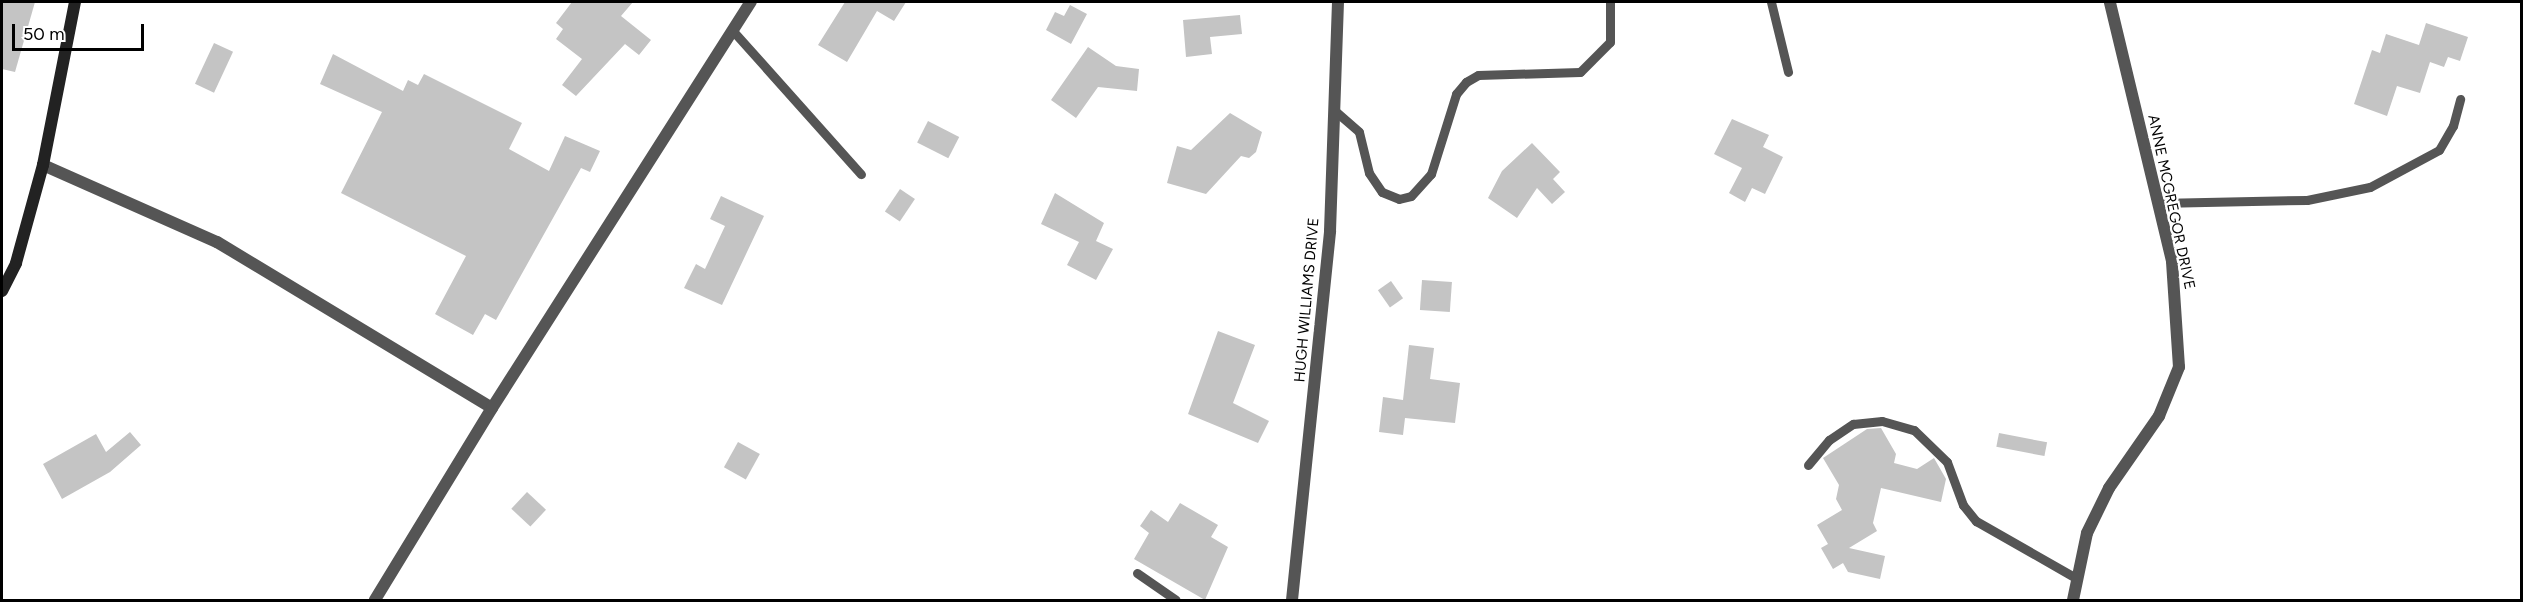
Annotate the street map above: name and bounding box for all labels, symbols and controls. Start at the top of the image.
scale bar [15,12,147,50]
text: 50 m [23,23,65,45]
street label: ANNE MCGREGOR DRIVE [2144,113,2198,291]
street label: HUGH WILLIAMS DRIVE [1291,217,1323,383]

